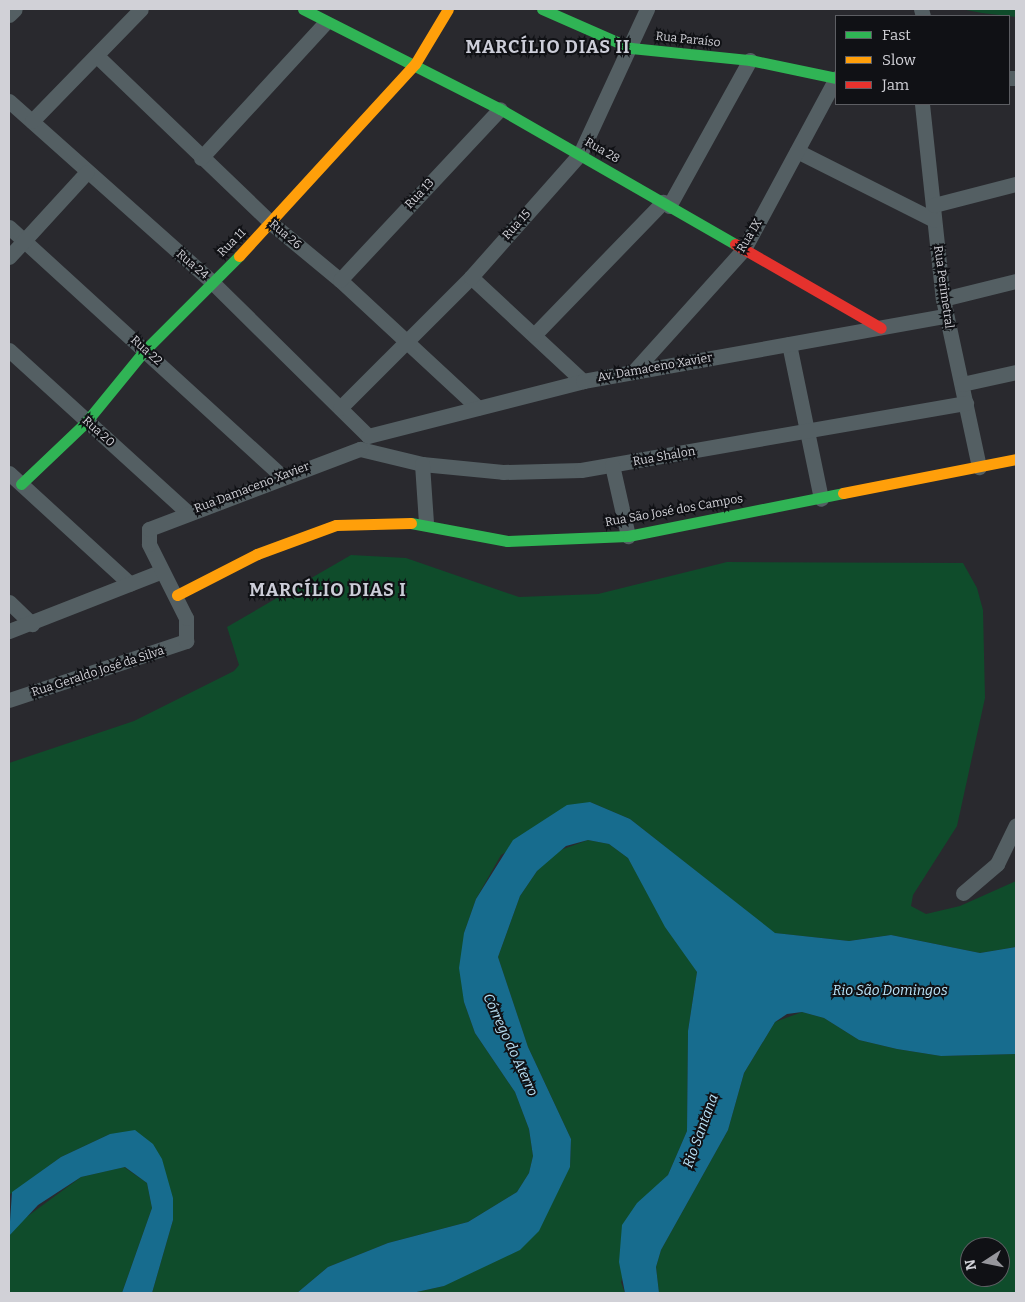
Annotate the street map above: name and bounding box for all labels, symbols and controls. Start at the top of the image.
legend [835,15,1010,105]
text: Fast [882,26,911,44]
street label: Rua Paraíso [655,29,721,51]
district label: MARCÍLIO DIAS II [464,36,632,58]
text: Slow [882,51,916,69]
text: Jam [882,76,909,94]
street label: Rua 28 [582,135,622,167]
street label: Rua 13 [403,176,437,212]
street label: Rua 15 [500,207,534,243]
street label: Rua 26 [266,217,304,253]
street label: Rua IX [734,217,766,255]
street label: Rua 11 [215,226,249,260]
street label: Rua Perimetral [930,245,956,329]
street label: Rua 24 [173,247,211,283]
street label: Rua 22 [127,333,165,369]
street label: Av. Damaceno Xavier [596,351,714,385]
street label: Rua 20 [79,414,117,450]
street label: Rua Shalon [632,444,696,470]
street label: Rua Damaceno Xavier [192,459,312,517]
street label: Rua São José dos Campos [604,492,744,530]
district label: MARCÍLIO DIAS I [247,579,409,601]
street label: Rua Geraldo José da Silva [30,644,166,700]
water label: Rio São Domingos [832,983,948,999]
water label: Córrego do Aterro [479,991,541,1099]
water label: Rio Santana [680,1092,722,1170]
north arrow [960,1237,1010,1287]
text: N [961,1258,980,1272]

